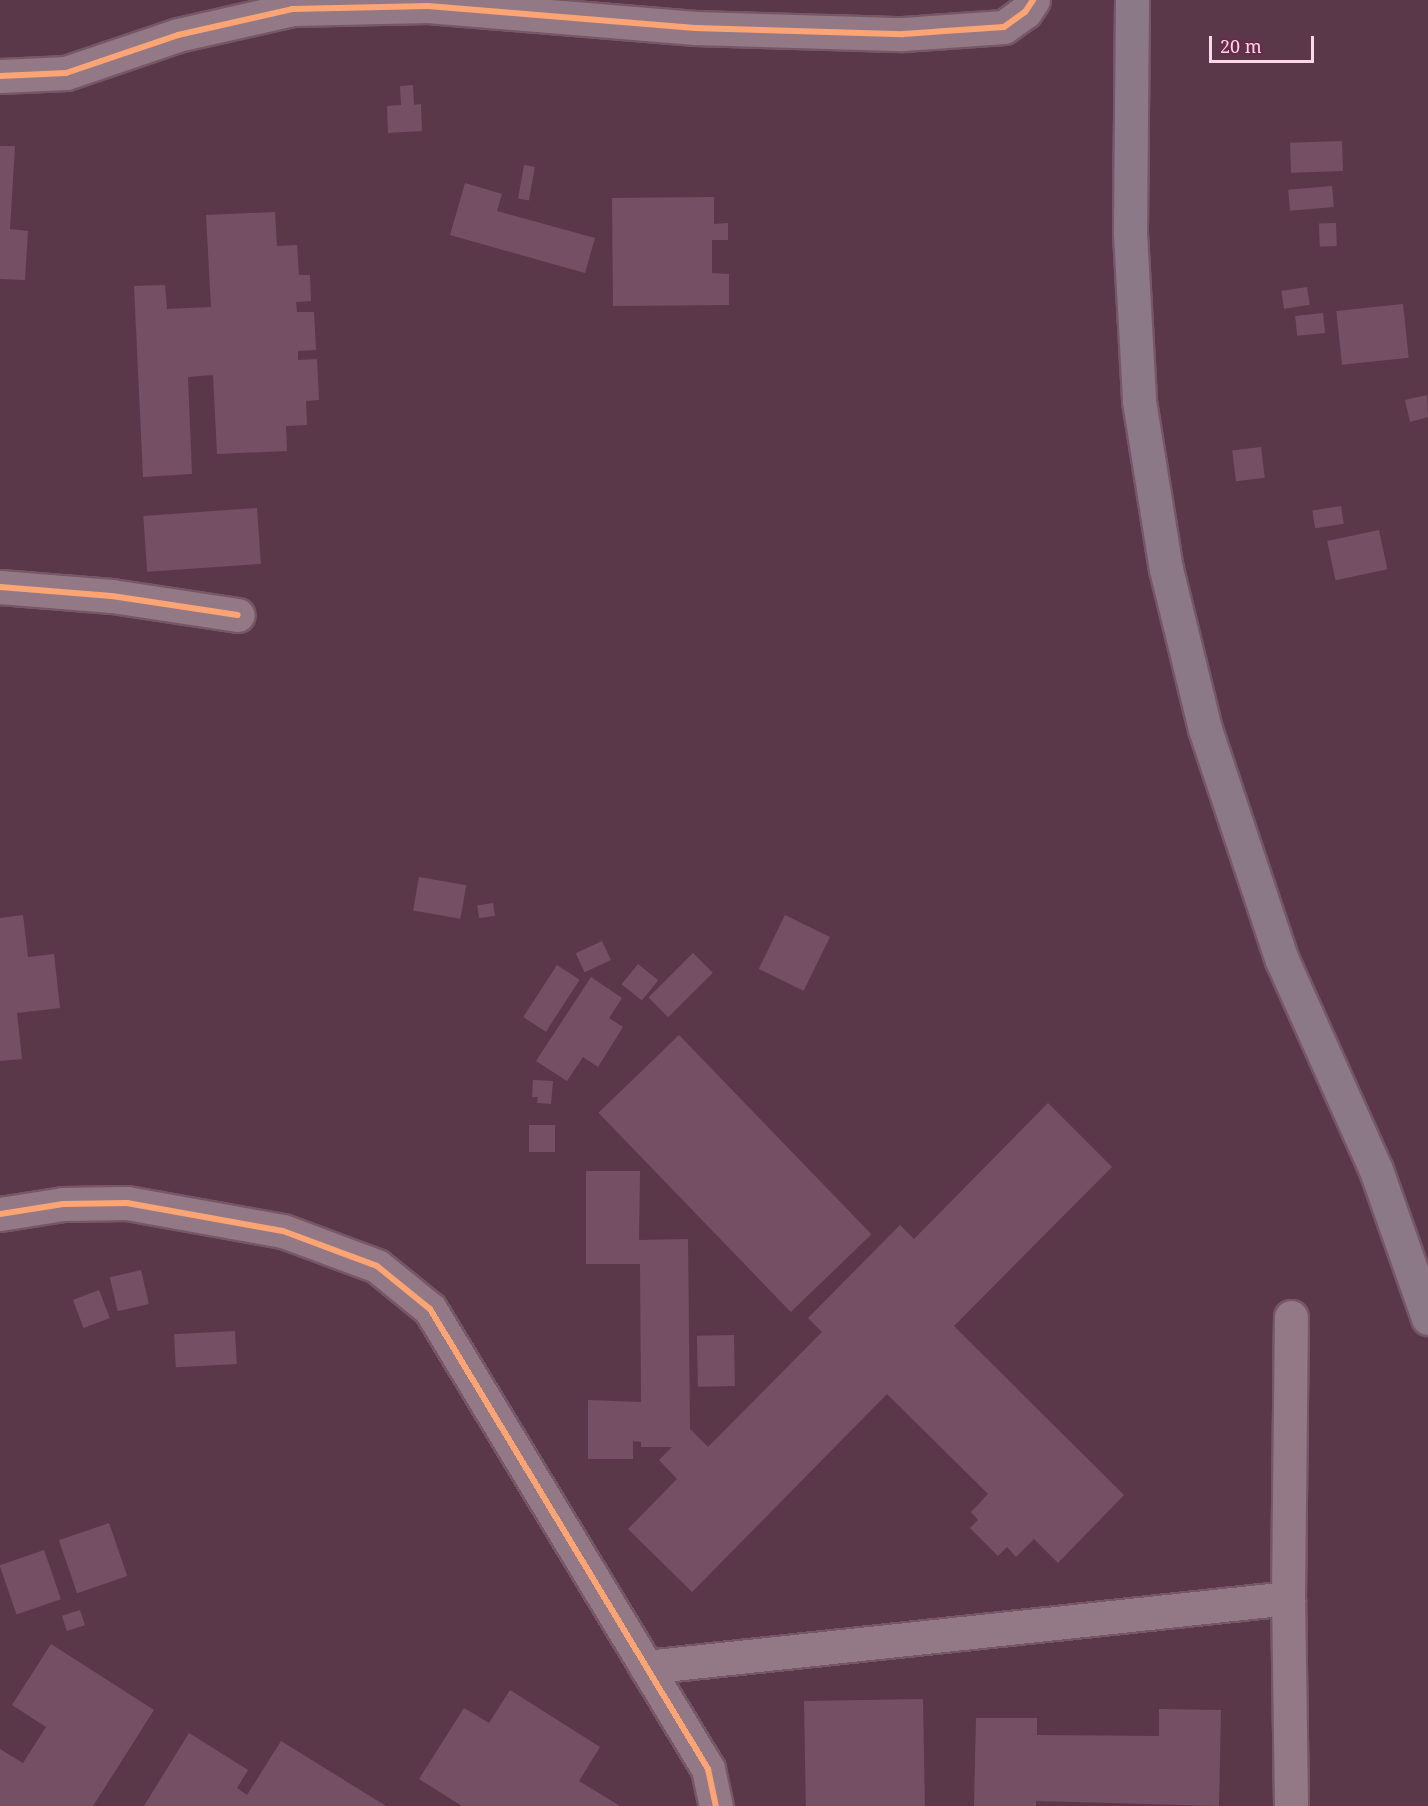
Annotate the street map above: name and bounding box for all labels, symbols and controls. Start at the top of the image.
scale bar [1212,24,1317,62]
text: 20 m [1220,34,1262,58]

